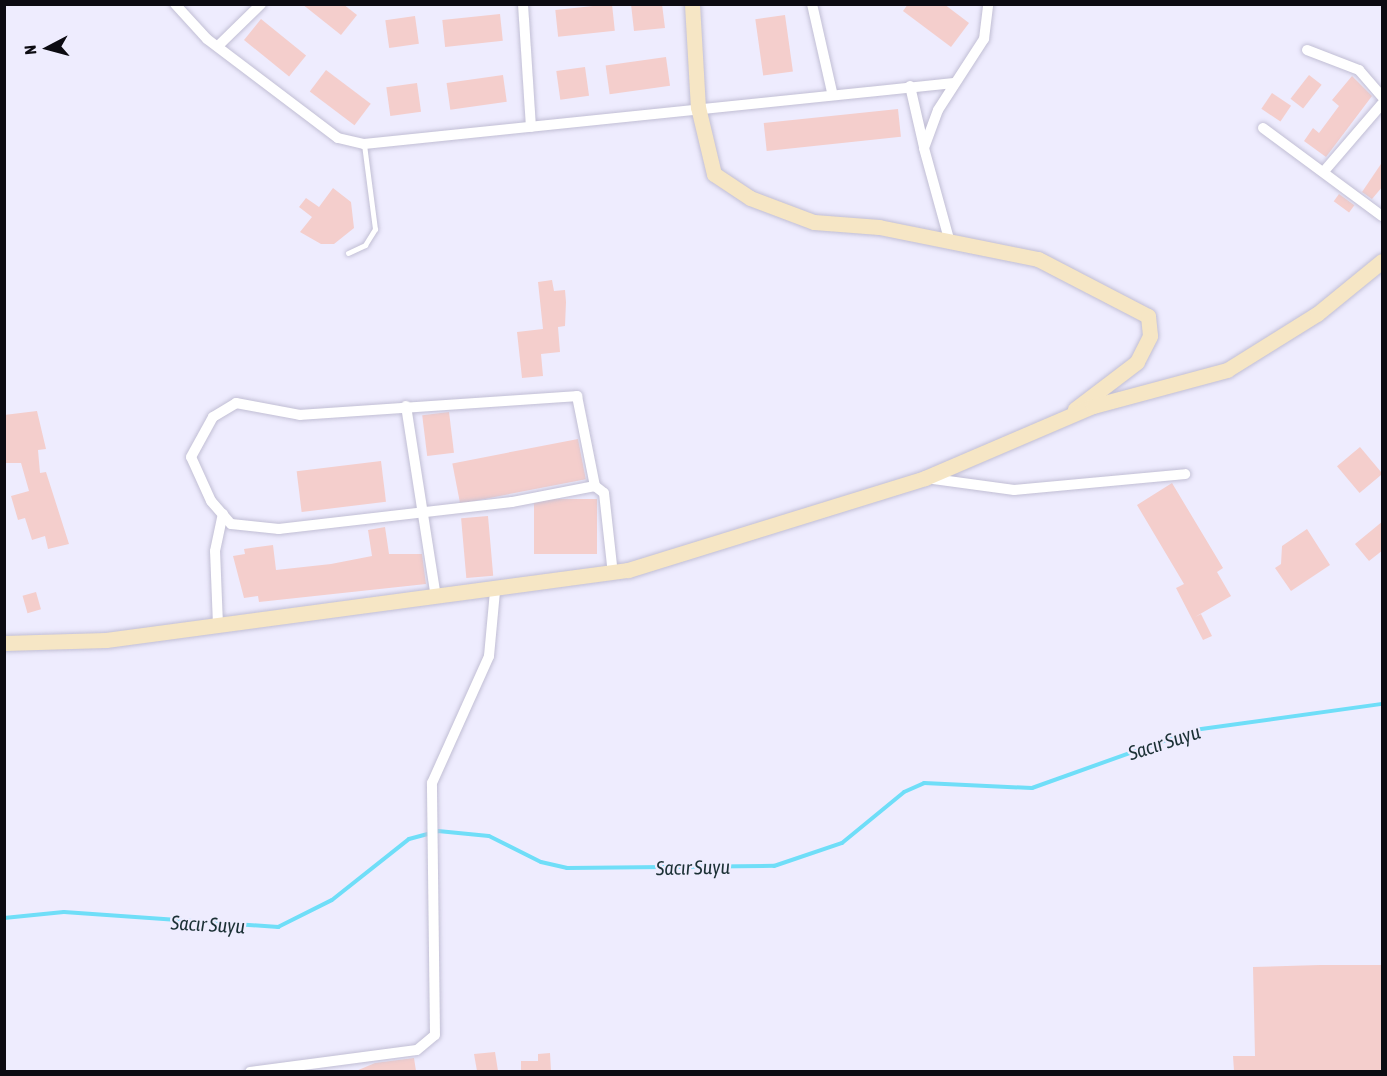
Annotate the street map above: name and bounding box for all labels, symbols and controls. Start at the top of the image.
north arrow [18,18,78,78]
text: N [21,44,40,56]
water label: Sacır Suyu [1125,719,1203,765]
water label: Sacır Suyu [656,854,730,880]
water label: Sacır Suyu [170,910,246,938]

